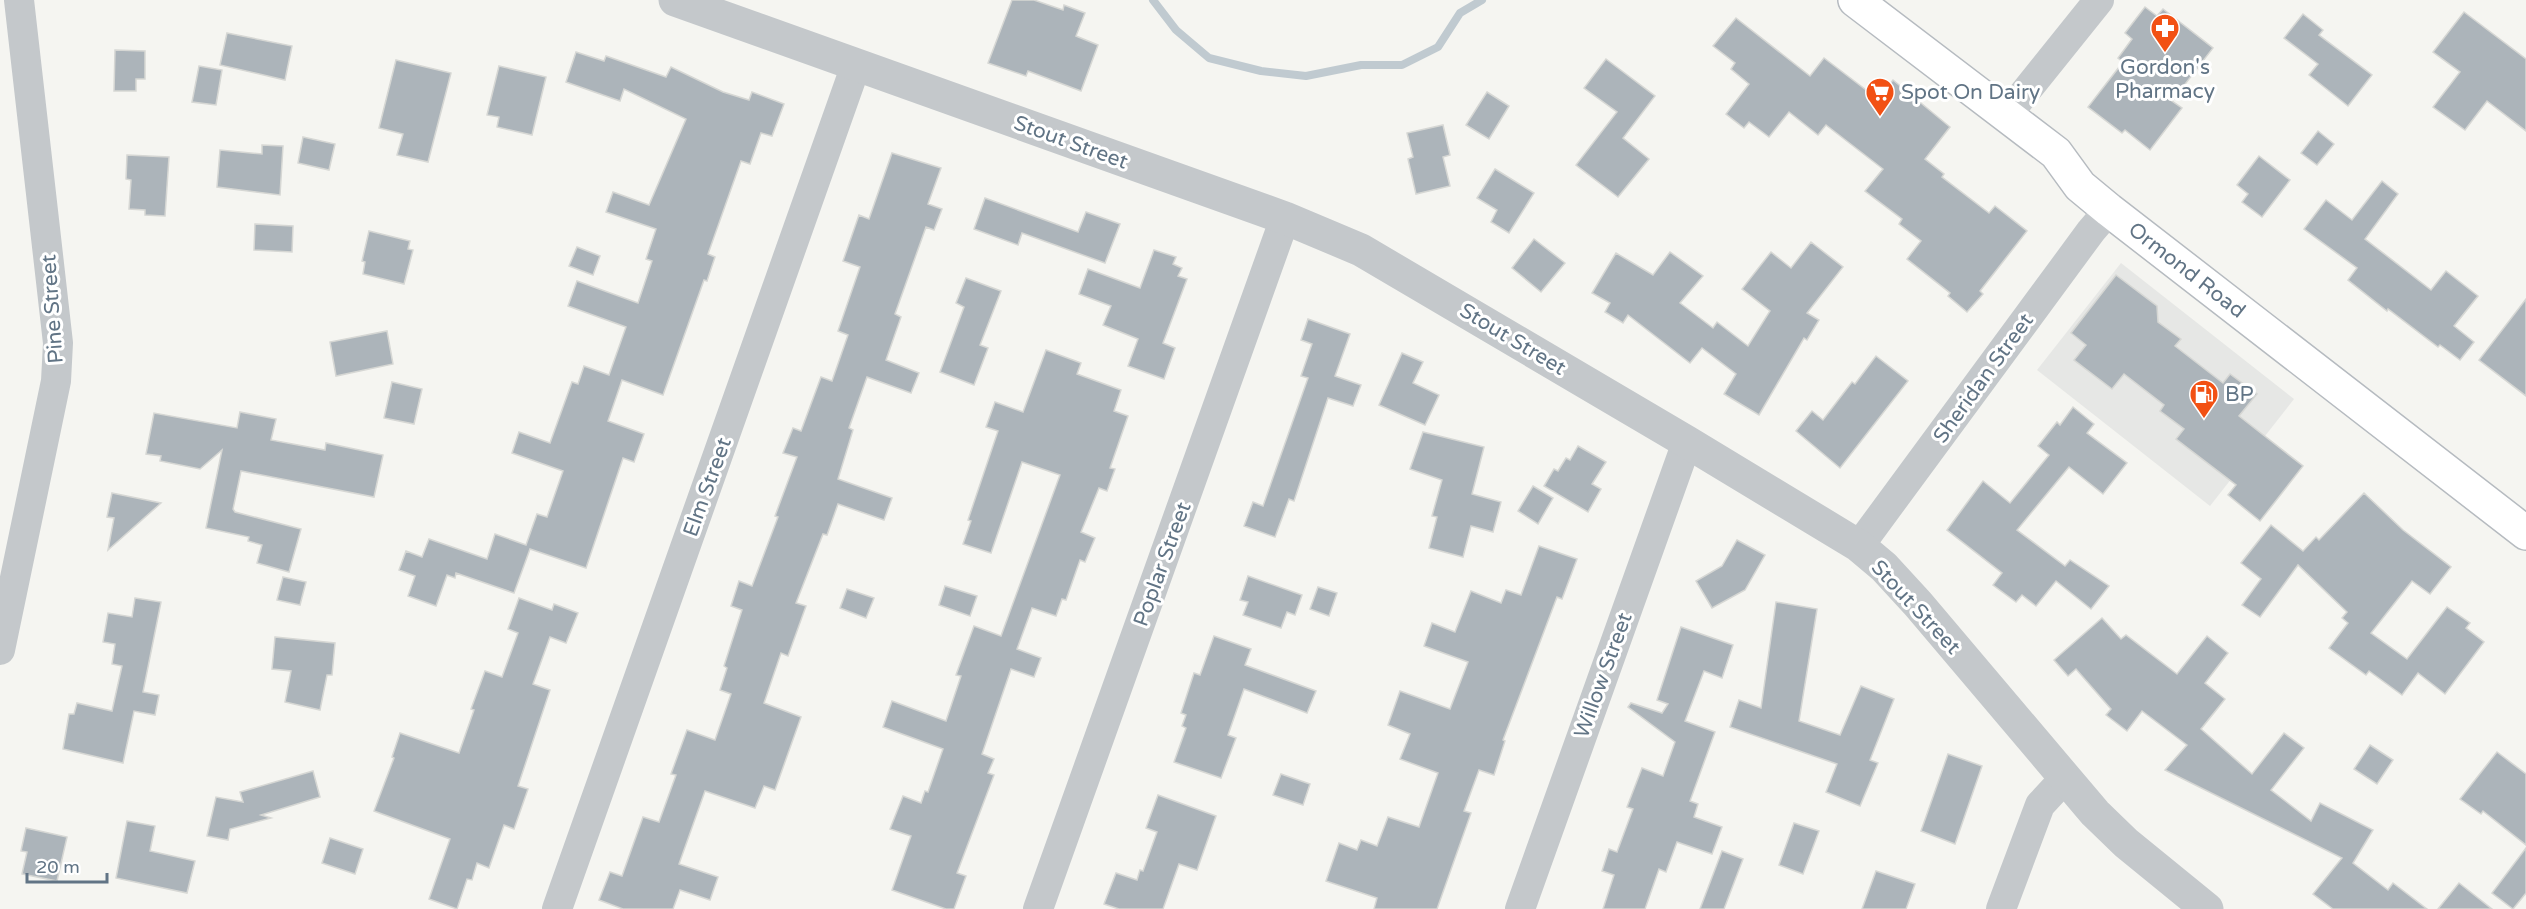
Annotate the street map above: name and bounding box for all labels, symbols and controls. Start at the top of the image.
pharmacy icon: Gordon's Pharmacy [2149,12,2181,54]
place label: Gordon's Pharmacy [2115,55,2215,104]
supermarket icon: Spot On Dairy [1864,76,1896,118]
place label: Spot On Dairy [1901,80,2040,105]
street label: Stout Street [1010,110,1131,175]
street label: Ormond Road [2123,217,2250,324]
street label: Pine Street [36,254,69,364]
street label: Stout Street [1455,298,1570,381]
street label: Sheridan Street [1928,309,2039,448]
fuel station icon: BP [2188,378,2220,420]
place label: BP [2225,382,2254,407]
street label: Elm Street [678,434,737,540]
street label: Poplar Street [1128,499,1197,630]
street label: Stout Street [1866,555,1965,660]
street label: Willow Street [1569,609,1638,741]
scale bar [27,846,106,884]
text: 20 m [36,856,80,878]

